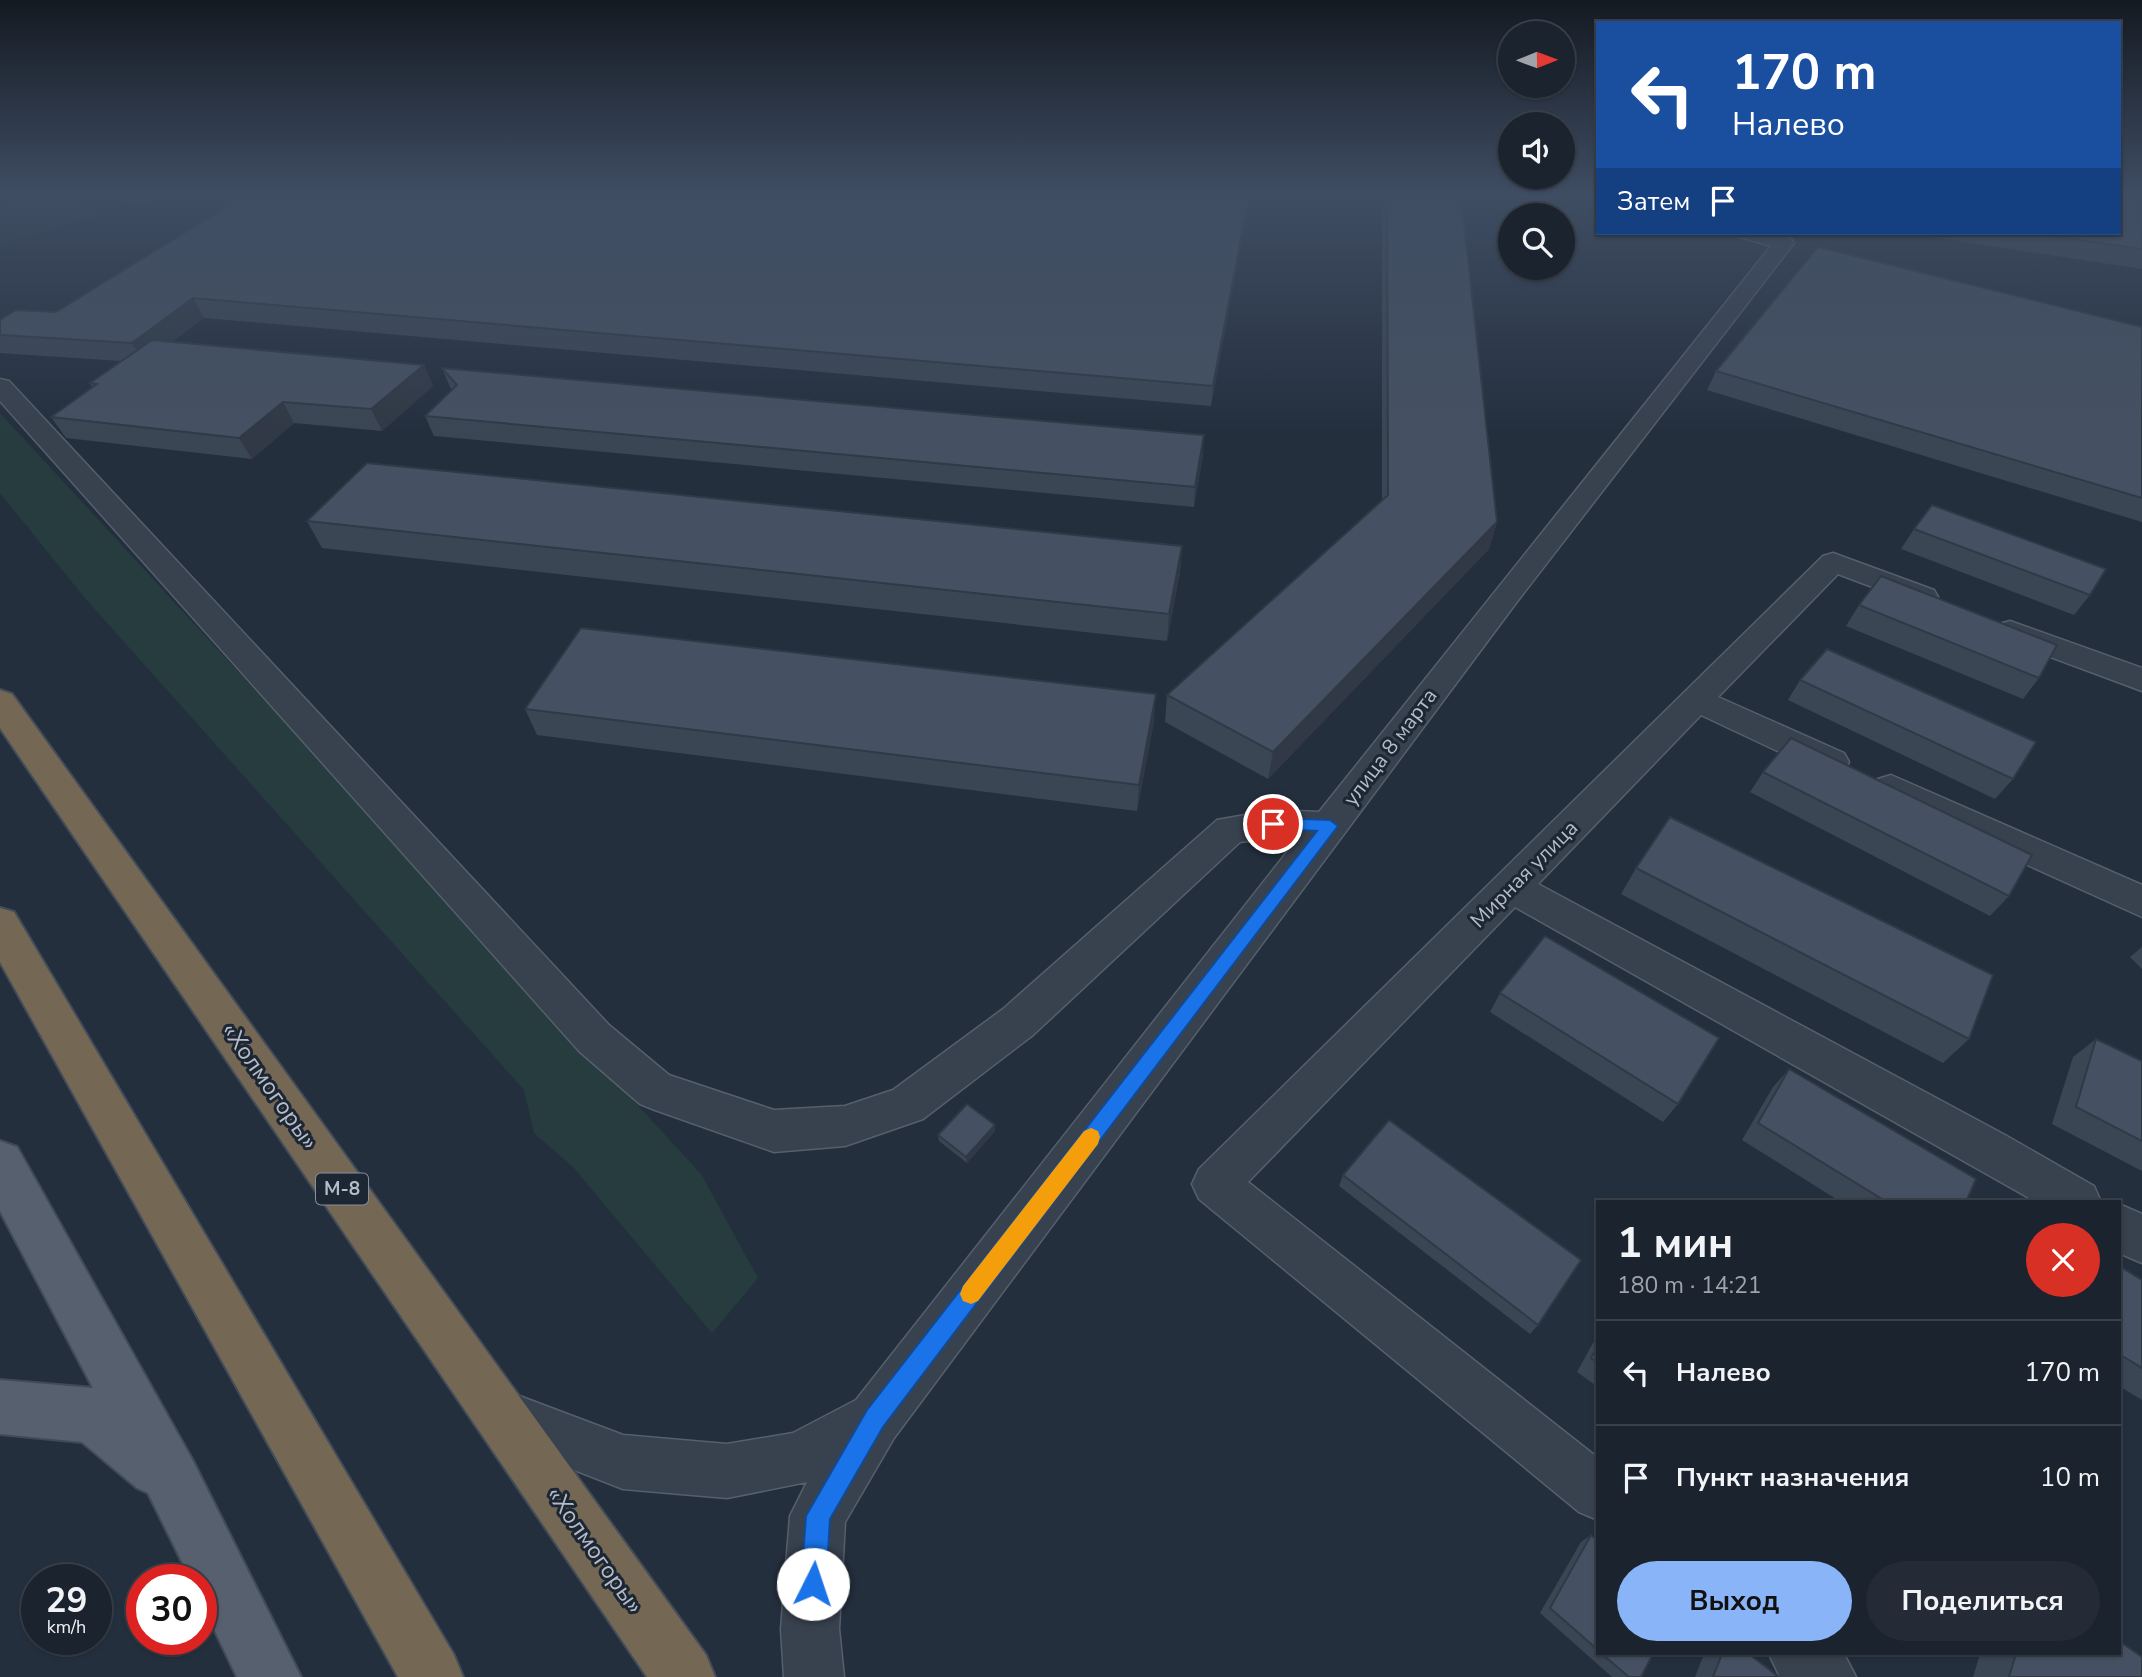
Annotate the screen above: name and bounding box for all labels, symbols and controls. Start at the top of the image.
north arrow [1498,21,1575,98]
map controls [1498,21,1575,280]
text: 170 m [1732,39,1876,106]
icon: left [1617,49,1708,140]
text: Налево [1732,103,1845,146]
button: sound [1498,112,1575,189]
icon: arrive [1704,182,1742,220]
text: Затем [1617,184,1690,219]
button: search [1498,203,1575,280]
street label: улица 8 марта [1337,683,1443,811]
pin [1243,794,1303,854]
icon: arrive [1254,805,1292,843]
street label: Мирная улица [1464,814,1584,934]
street label: «Холмогоры» [214,1016,326,1156]
road number: М-8 [316,1174,368,1204]
text: 1 мин [1617,1215,1733,1272]
button: close [2026,1223,2100,1297]
text: 180 m · 14:21 [1617,1270,1762,1301]
icon: left [1617,1354,1655,1392]
text: Налево [1676,1355,1771,1390]
text: 170 m [2024,1355,2100,1390]
icon: arrive [1617,1459,1655,1497]
text: Пункт назначения [1676,1460,1909,1495]
text: 10 m [2040,1460,2100,1495]
street label: «Холмогоры» [539,1480,651,1620]
position arrow [776,1547,850,1621]
button: Выход [1617,1561,1852,1641]
button: Поделиться [1866,1561,2100,1641]
speed limit sign: 30 [126,1564,217,1655]
text: 29 [45,1577,88,1624]
text: km/h [47,1615,86,1639]

